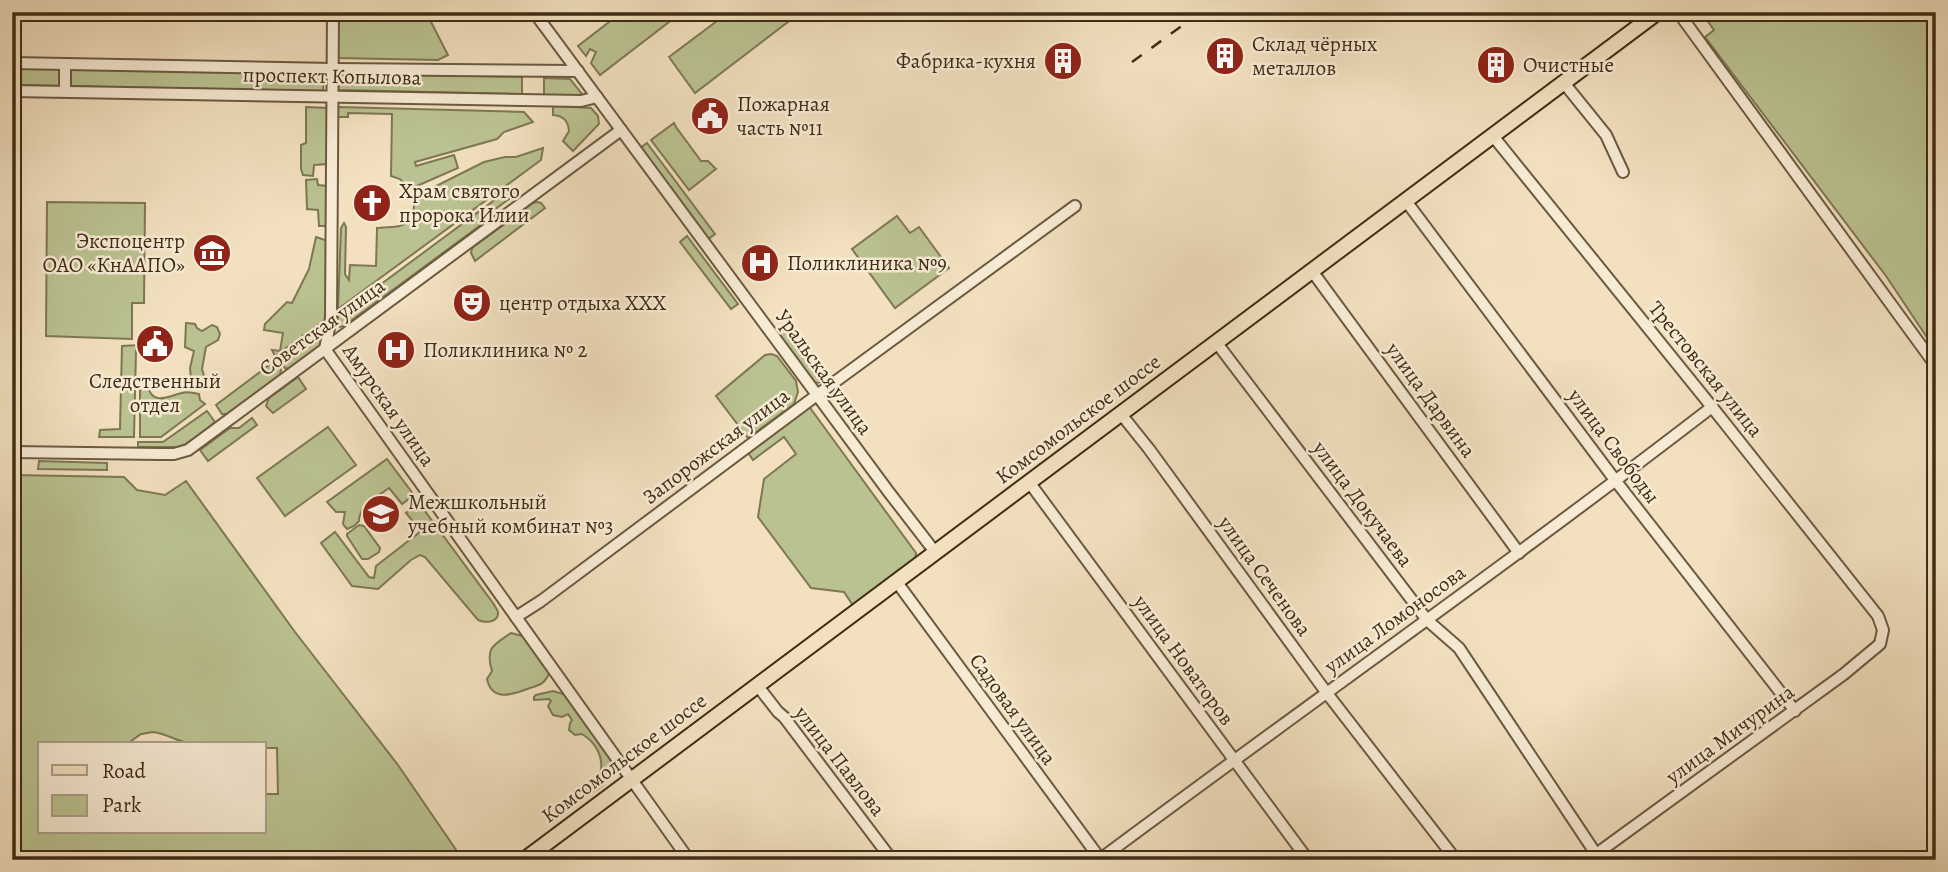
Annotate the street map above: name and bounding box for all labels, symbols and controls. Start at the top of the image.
place label: Склад чёрных металлов [1252,30,1378,82]
building icon: Склад чёрных металлов [1204,35,1246,77]
building icon: Фабрика-кухня [1042,40,1084,82]
building icon: Очистные [1475,44,1517,86]
place label: Фабрика-кухня [896,47,1036,75]
place label: Очистные [1523,51,1614,79]
street label: проспект Копылова [242,60,422,92]
place label: Пожарная часть №11 [737,90,830,142]
public building icon: Пожарная часть №11 [689,95,731,137]
place label: Храм святого пророка Илии [399,177,529,229]
church icon: Храм святого пророка Илии [351,182,393,224]
place label: Экспоцентр ОАО «КнААПО» [42,227,185,279]
museum icon: Экспоцентр ОАО «КнААПО» [191,232,233,274]
hospital icon: Поликлиника №9 [739,242,781,284]
place label: Поликлиника №9 [787,249,947,277]
street label: Советская улица [253,272,391,382]
theatre icon: центр отдыха ХХХ [451,282,493,324]
place label: центр отдыха ХХХ [499,289,667,317]
street label: Трестовская улица [1642,295,1770,443]
street label: Уральская улица [769,304,879,441]
public building icon: Следственный отдел [134,323,176,365]
hospital icon: Поликлиника № 2 [375,329,417,371]
place label: Поликлиника № 2 [423,336,587,364]
street label: улица Дарвина [1379,336,1483,464]
street label: Амурская улица [336,337,442,472]
street label: Комсомольское шоссе [990,348,1166,490]
place label: Следственный отдел [89,367,221,419]
street label: Запорожская улица [637,381,795,510]
street label: улица Свободы [1561,382,1666,509]
street label: улица Докучаева [1306,434,1420,573]
place label: Межшкольный учебный комбинат №3 [407,488,613,540]
school or university icon: Межшкольный учебный комбинат №3 [360,493,402,535]
street label: улица Сеченова [1211,509,1318,642]
street label: улица Ломоносова [1318,558,1472,680]
street label: улица Новаторов [1127,588,1241,731]
street label: Садовая улица [963,648,1063,771]
street label: улица Мичурина [1659,678,1800,791]
street label: Комсомольское шоссе [536,687,712,829]
street label: улица Павлова [788,699,892,822]
legend [38,742,266,834]
text: Road [102,757,146,785]
text: Park [102,791,142,819]

